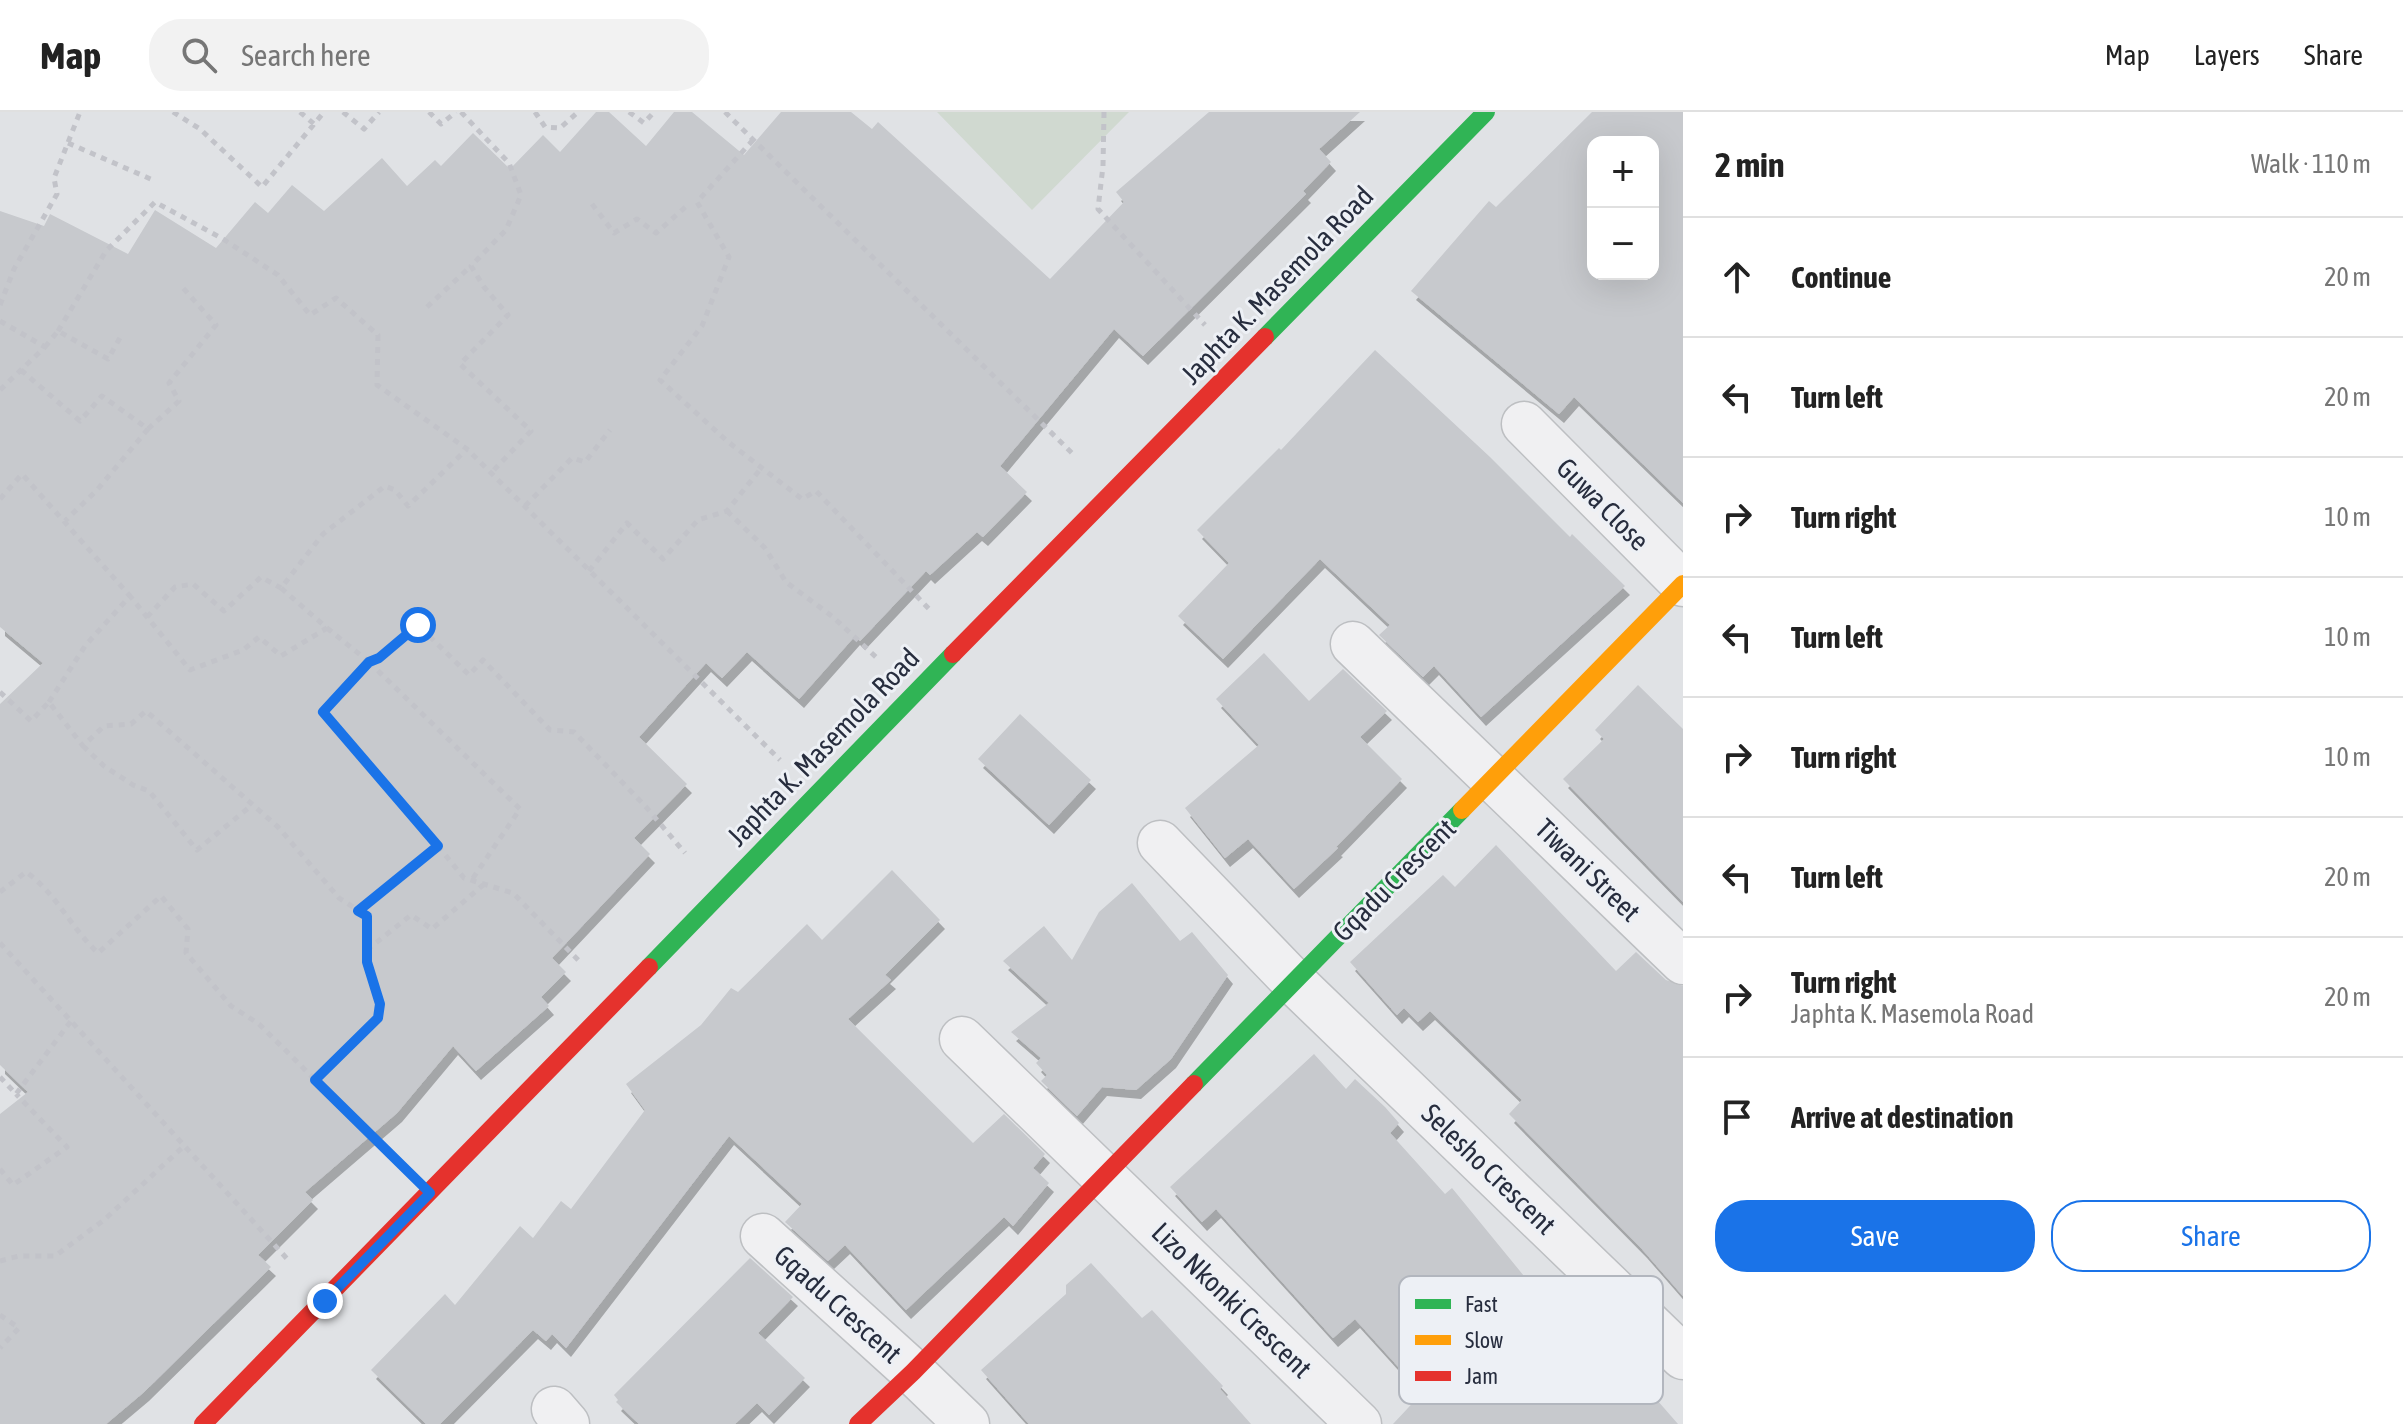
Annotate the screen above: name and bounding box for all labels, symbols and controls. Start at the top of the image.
search box [149,19,709,91]
icon: search [177,33,221,77]
text: Map [40,34,101,77]
text: Search here [241,38,371,72]
text: Map [2105,39,2150,71]
text: Layers [2194,39,2260,71]
text: Share [2304,39,2363,71]
map controls [1587,136,1659,280]
button: + [1587,136,1659,208]
text: 2 min [1715,145,1784,184]
text: Walk · 110 m [2251,149,2371,179]
street label: Japhta K. Masemola Road [1175,180,1379,390]
button: − [1587,208,1659,280]
icon: ahead [1715,255,1759,299]
text: Continue [1791,260,1891,294]
text: 20 m [2324,262,2371,292]
icon: left [1715,375,1759,419]
text: Turn left [1791,380,1883,414]
text: 20 m [2324,382,2371,412]
street label: Guwa Close [1550,451,1656,557]
icon: right [1715,495,1759,539]
text: Turn right [1791,500,1897,534]
text: 10 m [2324,502,2371,532]
route start [400,607,436,643]
icon: left [1715,615,1759,659]
text: Turn left [1791,620,1883,654]
text: 10 m [2324,622,2371,652]
street label: Japhta K. Masemola Road [721,642,925,852]
icon: right [1715,735,1759,779]
text: Turn right [1791,740,1897,774]
text: 10 m [2324,742,2371,772]
street label: Gqadu Crescent [1326,812,1462,948]
street label: Tiwani Street [1529,812,1647,928]
icon: left [1715,855,1759,899]
text: Turn left [1791,860,1883,894]
text: 20 m [2324,862,2371,892]
text: Turn right [1791,965,1897,999]
icon: right [1715,975,1759,1019]
text: 20 m [2324,982,2371,1012]
text: Japhta K. Masemola Road [1791,999,2034,1029]
icon: arrive [1715,1095,1759,1139]
street label: Selesho Crescent [1416,1097,1562,1241]
text: Arrive at destination [1791,1100,2013,1134]
button: Save [1715,1200,2035,1272]
button: Share [2051,1200,2371,1272]
street label: Lizo Nkonki Crescent [1146,1216,1318,1384]
street label: Gqadu Crescent [768,1239,908,1369]
legend [1399,1276,1663,1404]
route end [307,1283,343,1319]
text: Fast [1465,1291,1498,1317]
text: Slow [1465,1327,1503,1353]
text: Jam [1465,1363,1498,1389]

